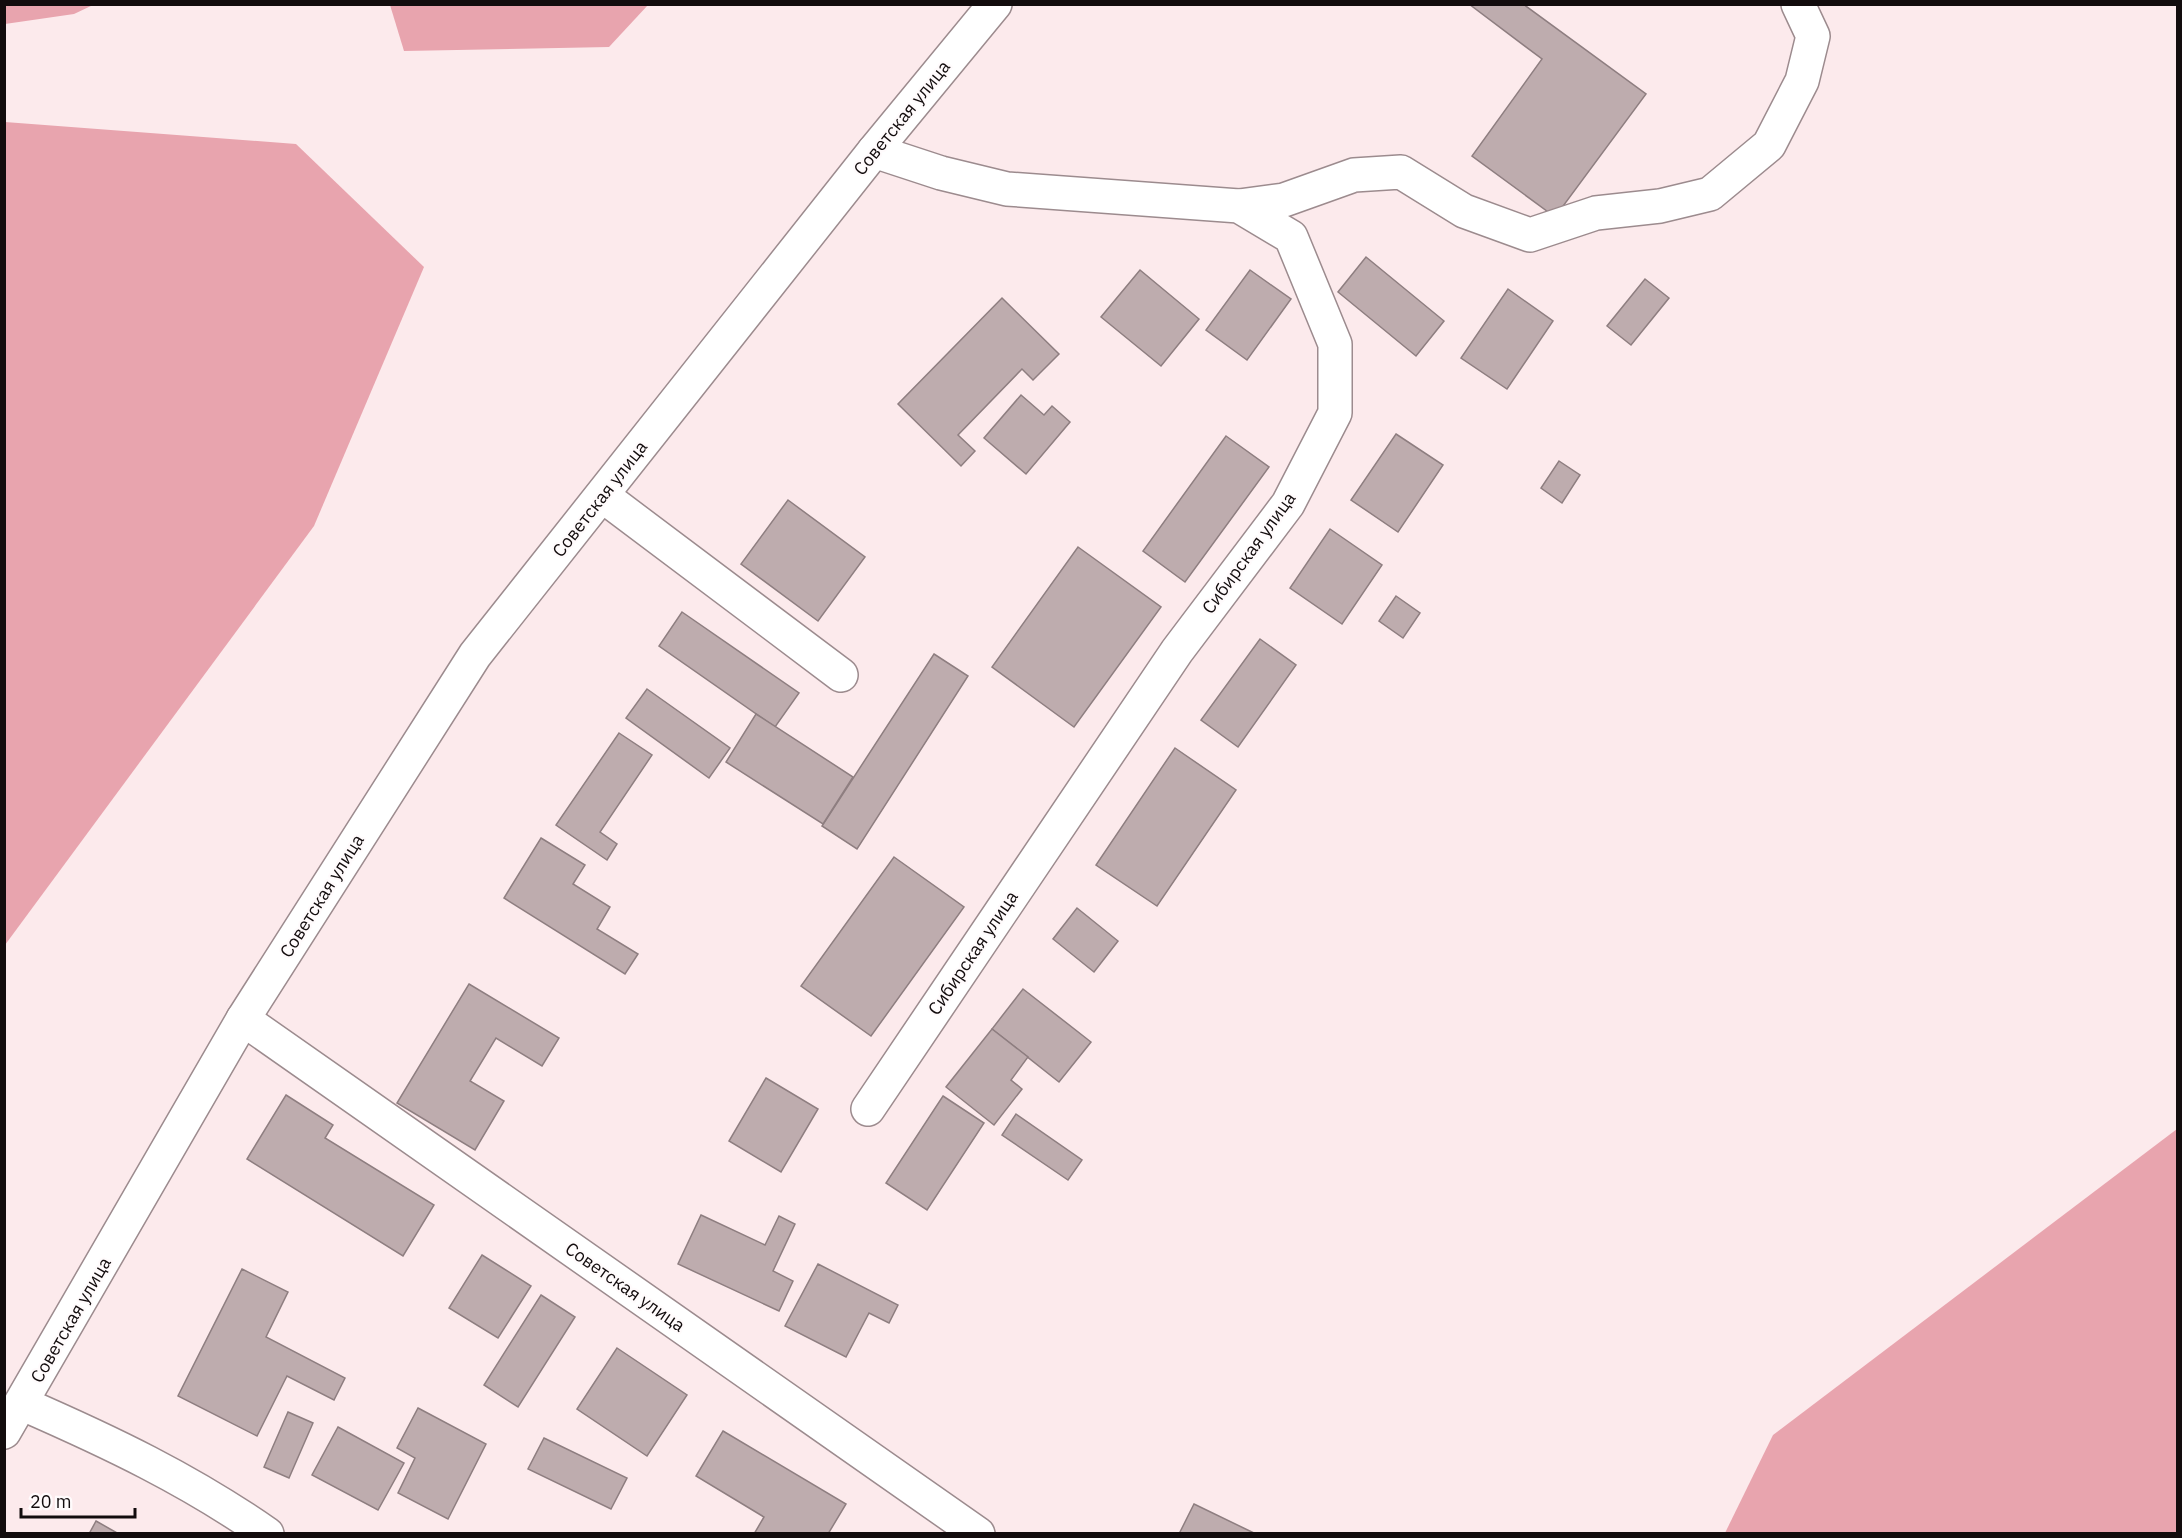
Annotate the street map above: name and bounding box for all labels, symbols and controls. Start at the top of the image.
street label: Советская улица [848,55,955,180]
street label: Советская улица [547,436,652,561]
street label: Сибирская улица [1197,487,1301,618]
street label: Советская улица [274,829,369,962]
street label: Сибирская улица [922,886,1023,1019]
street label: Советская улица [561,1237,690,1337]
street label: Советская улица [25,1252,116,1387]
scale bar [21,1481,135,1519]
text: 20 m [30,1490,72,1513]

